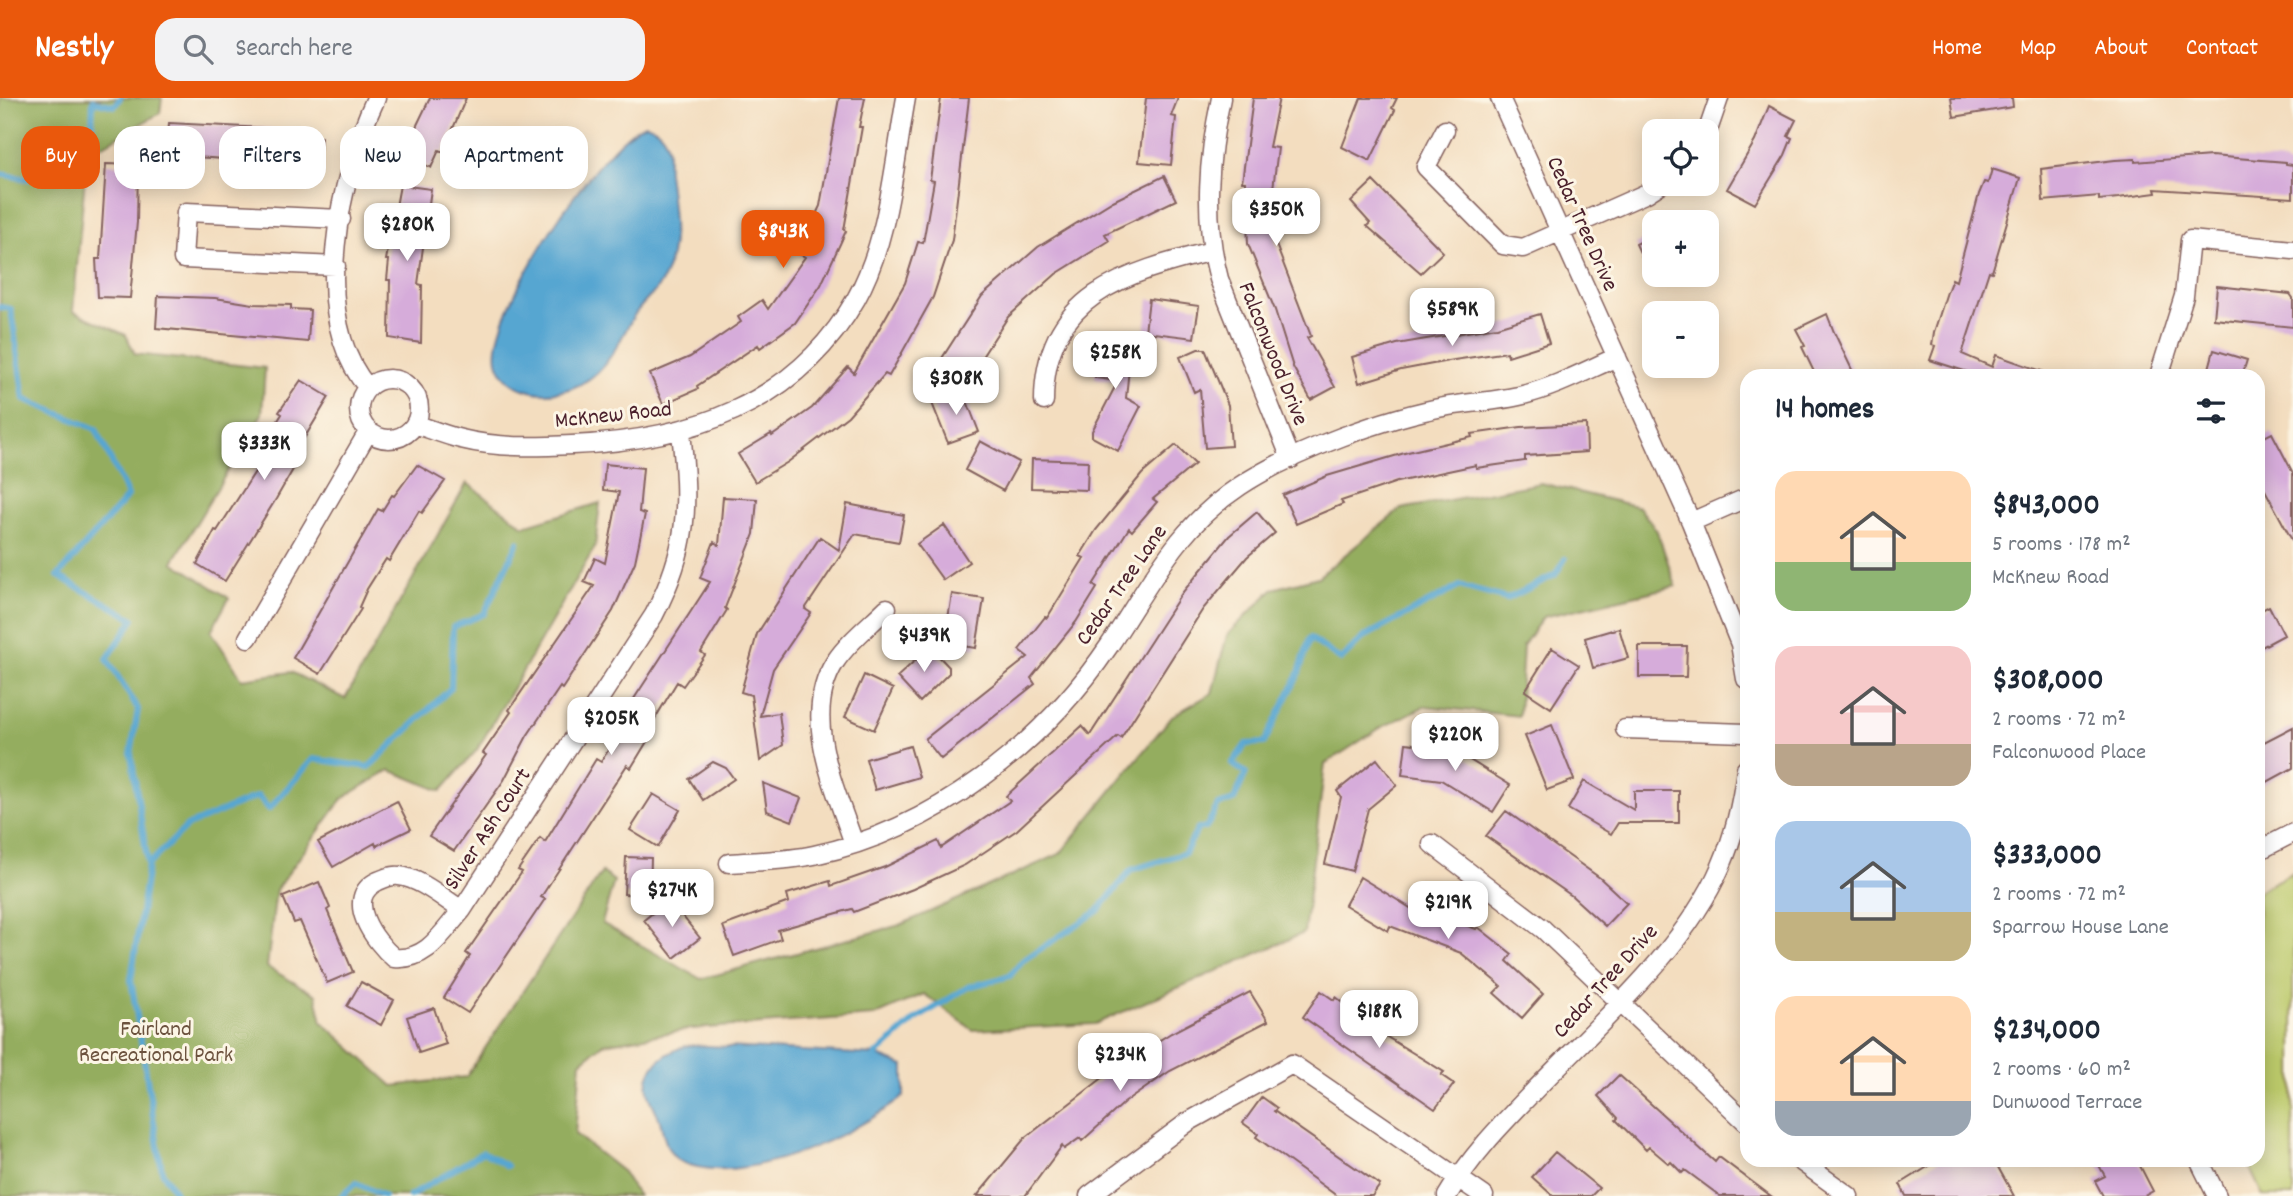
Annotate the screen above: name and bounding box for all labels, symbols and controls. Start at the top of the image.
search box [155,18,645,81]
text: Nestly [35,26,113,73]
icon: search [179,30,217,68]
text: Search here [235,31,353,68]
text: Home [1932,32,1982,66]
text: Map [2020,32,2056,66]
text: About [2094,32,2148,66]
text: Contact [2186,32,2258,66]
map controls [1642,119,1719,378]
button: locate [1642,119,1719,196]
chip: Buy [21,126,100,189]
chip: Rent [114,126,205,189]
chip: Filters [219,126,326,189]
chip: New [340,126,426,189]
chip: Apartment [440,126,588,189]
street label: Cedar Tree Drive [1536,152,1625,297]
pin: $350K [1227,188,1325,248]
text: $350K [1248,194,1304,227]
pin: $280K [358,204,456,263]
text: $280K [380,209,434,242]
button: + [1642,210,1719,287]
pin: $843K [734,211,832,270]
text: $843K [757,216,809,249]
street label: Falconwood Drive [1228,278,1316,431]
pin: $589K [1403,288,1501,348]
text: $589K [1426,294,1478,327]
button: − [1642,301,1719,378]
pin: $258K [1066,331,1164,391]
text: $258K [1089,337,1141,370]
pin: $308K [907,358,1005,417]
text: $308K [929,363,983,396]
text: 14 homes [1775,390,1874,433]
icon: filters [2192,392,2230,430]
street label: McKnew Road [553,394,673,439]
pin: $333K [215,422,313,482]
text: $333K [238,428,290,461]
text: $843,000 [1992,486,2100,529]
icon: home [1831,499,1915,583]
street label: Cedar Tree Lane [1069,519,1177,653]
text: 5 rooms · 178 m² [1992,529,2131,562]
text: McKnew Road [1992,562,2109,595]
pin: $439K [875,614,973,674]
text: $439K [898,620,950,653]
text: $308,000 [1992,661,2104,704]
icon: home [1831,674,1915,758]
pin: $205K [562,698,660,757]
text: $205K [583,703,639,736]
text: 2 rooms · 72 m² [1992,704,2126,737]
pin: $220K [1406,714,1504,773]
text: $220K [1428,719,1482,752]
text: Falconwood Place [1992,737,2146,770]
street label: Silver Ash Court [437,762,541,898]
text: $333,000 [1992,836,2102,879]
icon: home [1831,849,1915,933]
pin: $274K [623,870,721,929]
text: $274K [647,875,697,908]
text: 2 rooms · 72 m² [1992,879,2126,912]
pin: $219K [1399,882,1497,941]
text: $219K [1424,887,1472,920]
text: Sparrow House Lane [1992,912,2169,945]
street label: Cedar Tree Drive [1546,918,1667,1047]
pin: $188K [1330,990,1428,1050]
text: $188K [1356,996,1402,1029]
text: $234,000 [1992,1011,2101,1054]
park label: Fairland Recreational Park [79,1014,233,1073]
icon: home [1831,1024,1915,1108]
pin: $234K [1071,1034,1169,1093]
text: $234K [1094,1039,1146,1072]
text: 2 rooms · 60 m² [1992,1054,2131,1087]
text: Dunwood Terrace [1992,1087,2142,1120]

